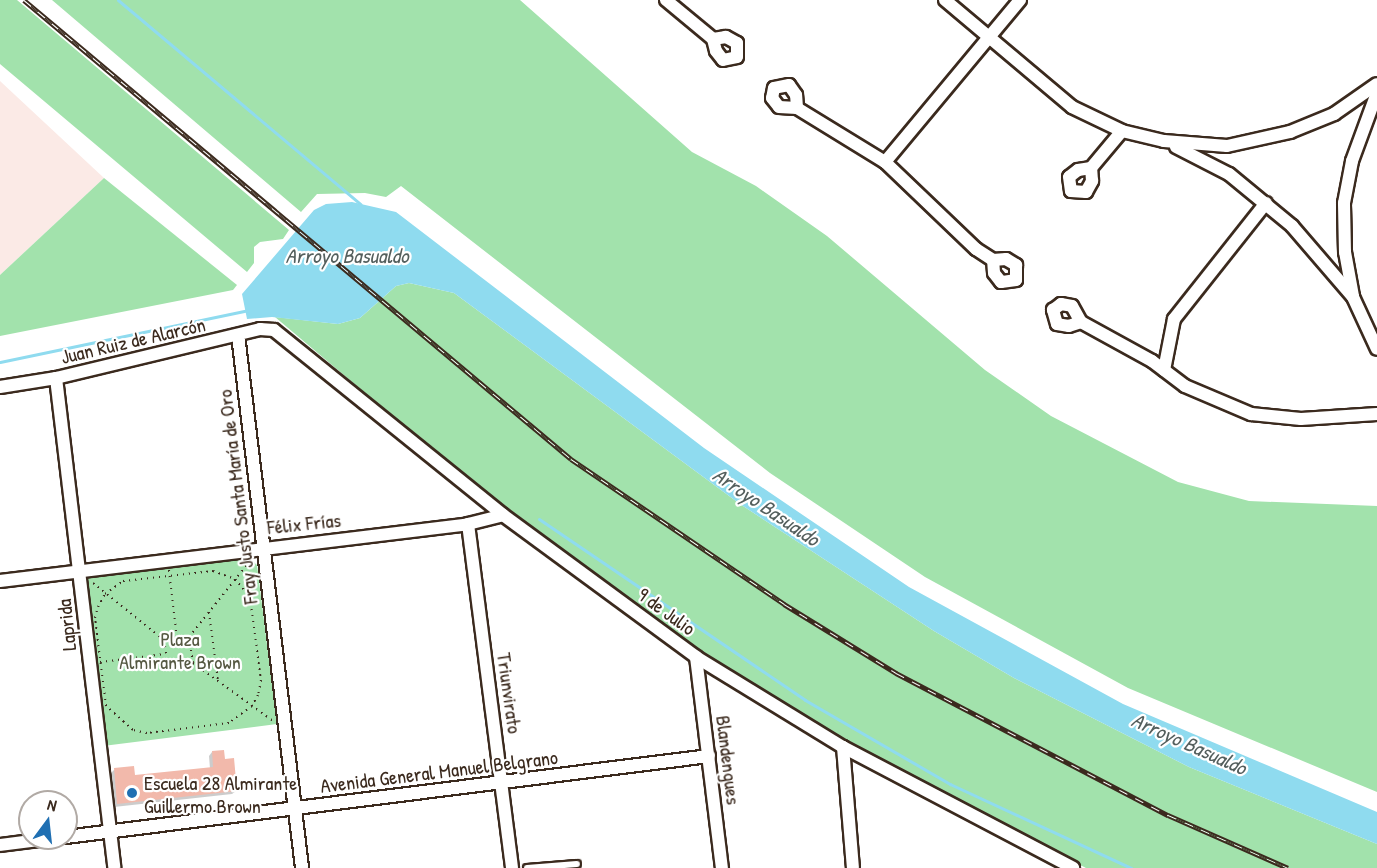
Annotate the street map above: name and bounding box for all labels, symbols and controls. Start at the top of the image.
water label: Arroyo Basualdo [286,243,408,269]
street label: Juan Ruiz de Alarcón [58,312,208,368]
street label: Fray Justo Santa María de Oro [212,388,262,606]
water label: Arroyo Basualdo [708,462,824,552]
street label: Félix Frías [266,507,342,539]
street label: 9 de Julio [633,582,701,640]
street label: Laprida [51,598,81,652]
park label: Plaza Almirante Brown [119,627,241,674]
street label: Triunvirato [492,651,528,735]
water label: Arroyo Basualdo [1128,707,1250,781]
street label: Blandengues [712,714,746,806]
street label: Avenida General Manuel Belgrano [319,745,559,797]
place label: Escuela 28 Almirante Guillermo Brown [144,770,297,817]
marker: Escuela 28 Almirante Guillermo Brown [125,786,139,800]
north arrow [18,790,78,850]
text: N [45,793,59,816]

